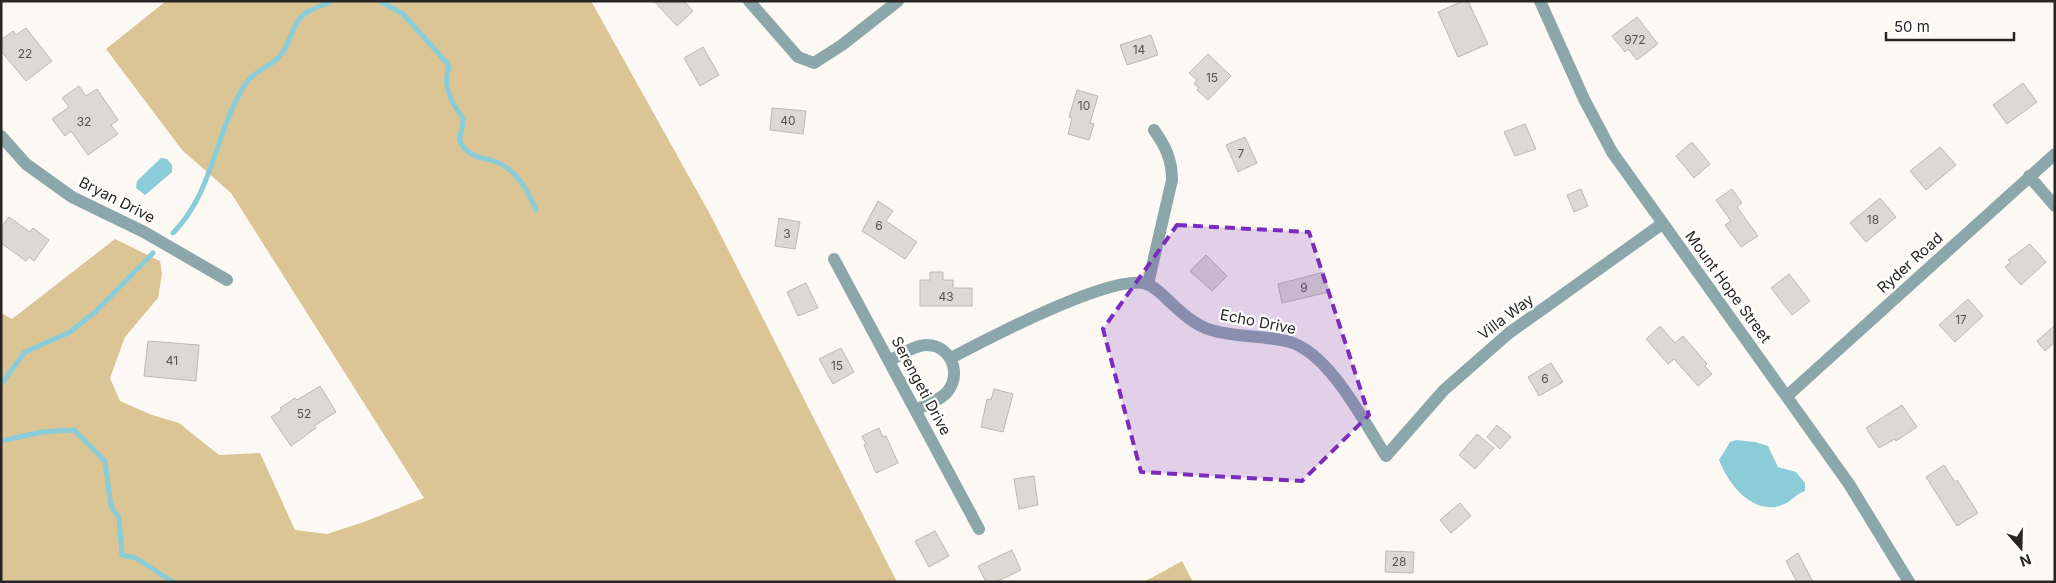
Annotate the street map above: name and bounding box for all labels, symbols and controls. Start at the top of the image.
scale bar [1886,10,2014,42]
text: 50 m [1894,17,1930,36]
house number: 972 [1624,32,1646,47]
house number: 14 [1133,42,1146,57]
house number: 22 [18,46,32,61]
house number: 15 [1206,70,1218,85]
house number: 10 [1078,98,1090,113]
house number: 40 [780,113,796,128]
house number: 32 [77,114,91,129]
house number: 7 [1238,146,1245,161]
street label: Bryan Drive [76,172,158,227]
house number: 18 [1867,212,1879,227]
house number: 6 [875,218,883,233]
house number: 3 [783,226,791,241]
street label: Mount Hope Street [1681,227,1776,347]
street label: Ryder Road [1873,228,1946,297]
house number: 9 [1300,280,1308,295]
house number: 43 [938,289,954,304]
street label: Villa Way [1474,289,1538,344]
street label: Echo Drive [1219,305,1298,338]
house number: 17 [1955,312,1967,327]
street label: Serengeti Drive [887,333,955,438]
house number: 41 [166,353,178,368]
house number: 15 [831,358,843,373]
house number: 6 [1541,371,1549,386]
house number: 52 [297,406,311,421]
north arrow [1996,523,2046,573]
text: N [2018,551,2034,570]
house number: 28 [1392,554,1406,569]

